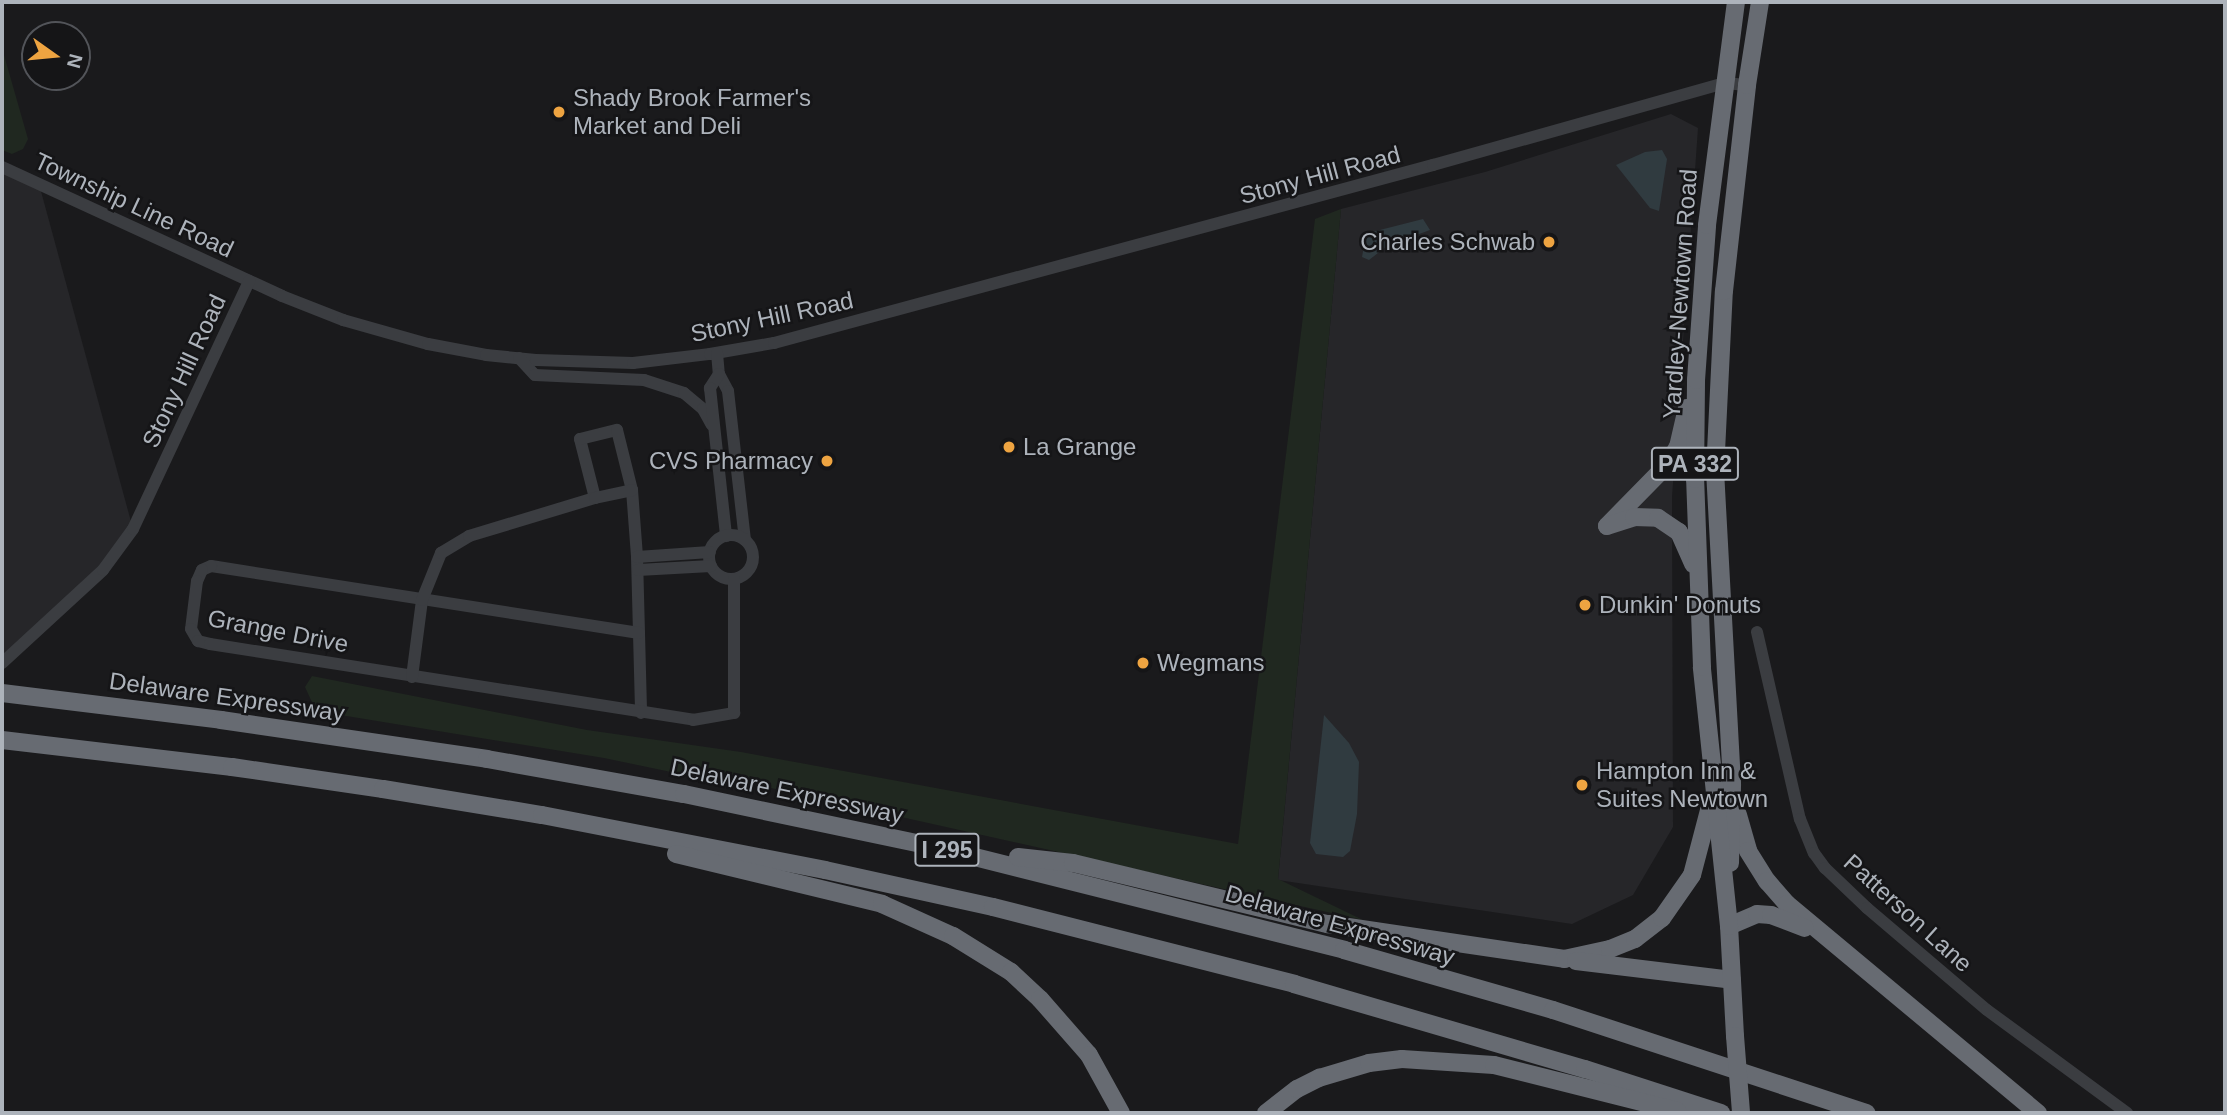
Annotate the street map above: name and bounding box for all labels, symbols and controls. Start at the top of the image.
north arrow [21,21,91,91]
text: N [63,52,87,70]
place label: Shady Brook Farmer's Market and Deli [573,84,811,140]
marker: Shady Brook Farmer's Market and Deli [551,104,567,120]
street label: Stony Hill Road [1236,140,1404,210]
street label: Township Line Road [30,146,238,264]
street label: Yardley-Newtown Road [1657,168,1703,420]
place label: Charles Schwab [1360,228,1535,256]
marker: Charles Schwab [1541,234,1557,250]
street label: Stony Hill Road [688,286,856,348]
street label: Stony Hill Road [136,290,232,452]
place label: La Grange [1023,433,1136,461]
marker: La Grange [1001,439,1017,455]
road number: PA 332 [1650,445,1740,484]
place label: CVS Pharmacy [649,447,813,475]
marker: CVS Pharmacy [819,453,835,469]
place label: Dunkin' Donuts [1599,591,1761,619]
marker: Dunkin' Donuts [1577,597,1593,613]
street label: Grange Drive [205,603,351,659]
place label: Wegmans [1157,649,1265,677]
marker: Wegmans [1135,655,1151,671]
street label: Delaware Expressway [107,666,347,728]
street label: Delaware Expressway [668,752,906,830]
place label: Hampton Inn & Suites Newtown [1596,757,1768,813]
marker: Hampton Inn & Suites Newtown [1574,777,1590,793]
road number: I 295 [914,830,980,870]
street label: Patterson Lane [1838,848,1978,978]
street label: Delaware Expressway [1222,878,1458,972]

